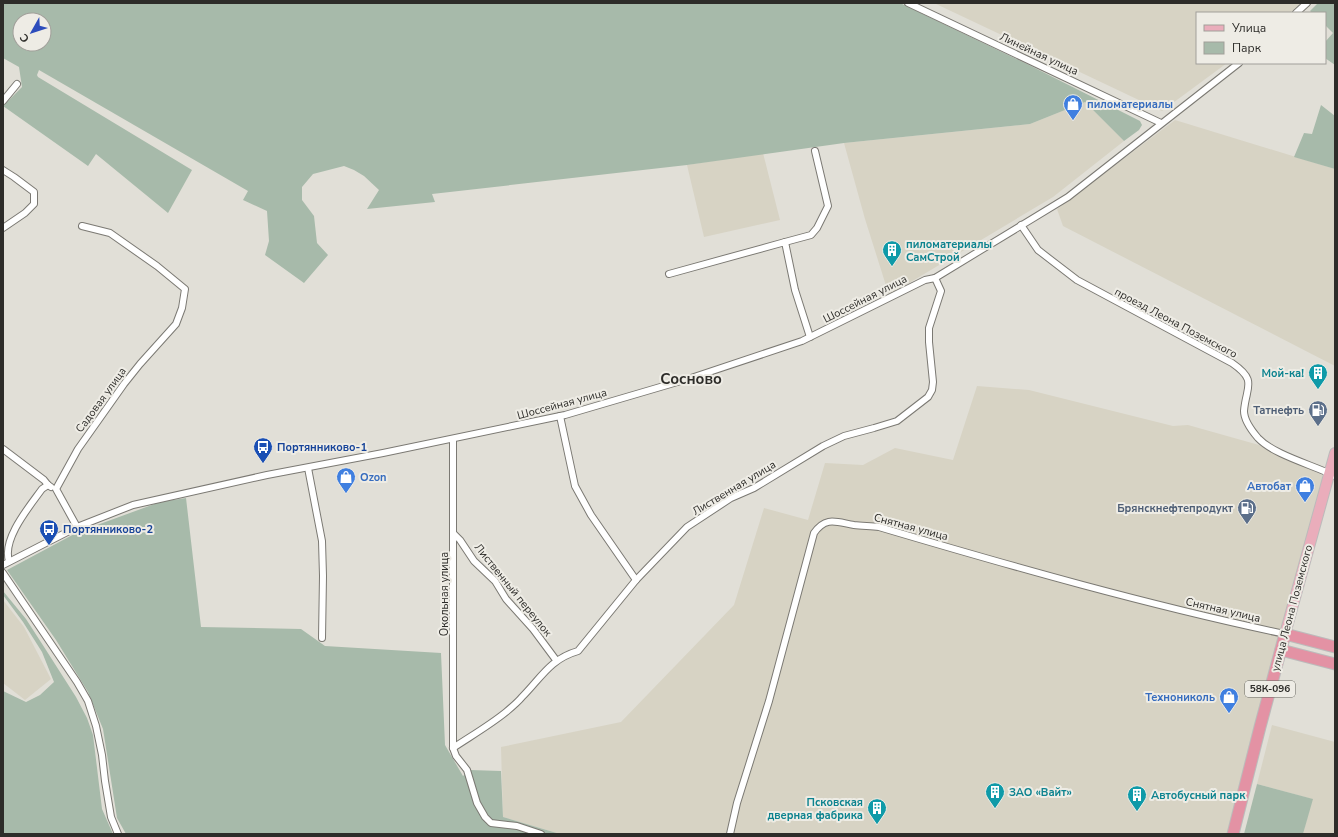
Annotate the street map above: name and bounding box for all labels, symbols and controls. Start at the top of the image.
north arrow [12,12,52,52]
legend [1196,12,1326,64]
text: Улица [1231,20,1266,36]
street label: Линейная улица [997,29,1081,79]
text: С [16,30,33,46]
text: Парк [1232,40,1262,56]
shop icon: пиломатериалы [1062,93,1084,121]
place label: пиломатериалы [1087,97,1173,112]
place label: пиломатериалы СамСтрой [906,237,992,265]
building icon: пиломатериалы СамСтрой [881,239,903,267]
street label: Шоссейная улица [820,271,910,327]
street label: проезд Леона Поземского [1112,284,1240,362]
building icon: Мой-ка! [1307,362,1329,390]
street label: Садовая улица [72,364,130,436]
place label: Мой-ка! [1261,366,1304,381]
district label: Сосново [660,369,722,389]
street label: Шоссейная улица [515,385,609,423]
fuel station icon: Татнефть [1307,399,1329,427]
place label: Татнефть [1253,403,1304,418]
bus stop icon: Портянниково-1 [252,436,274,464]
place label: Портянниково-1 [277,440,367,455]
street label: Лиственная улица [689,457,779,519]
shop icon: Ozon [335,466,357,494]
place label: Ozon [360,470,387,485]
shop icon: Автобат [1294,475,1316,503]
place label: Автобат [1247,479,1292,494]
fuel station icon: Брянскнефтепродукт [1236,497,1258,525]
place label: Брянскнефтепродукт [1117,501,1234,516]
street label: Снятная улица [872,510,950,544]
bus stop icon: Портянниково-2 [38,518,60,546]
place label: Портянниково-2 [63,522,153,537]
street label: Лиственный переулок [471,540,555,640]
street label: улица Леона Поземского [1268,543,1316,673]
street label: Окольная улица [437,552,452,636]
street label: Снятная улица [1184,594,1262,626]
road number: 58К-096 [1245,681,1295,697]
shop icon: Технониколь [1218,686,1240,714]
place label: Технониколь [1145,690,1215,705]
building icon: ЗАО «Вайт» [984,781,1006,809]
building icon: Автобусный парк [1126,784,1148,812]
place label: ЗАО «Вайт» [1009,785,1072,800]
place label: Автобусный парк [1151,788,1246,803]
place label: Псковская дверная фабрика [767,795,863,823]
building icon: Псковская дверная фабрика [866,797,888,825]

